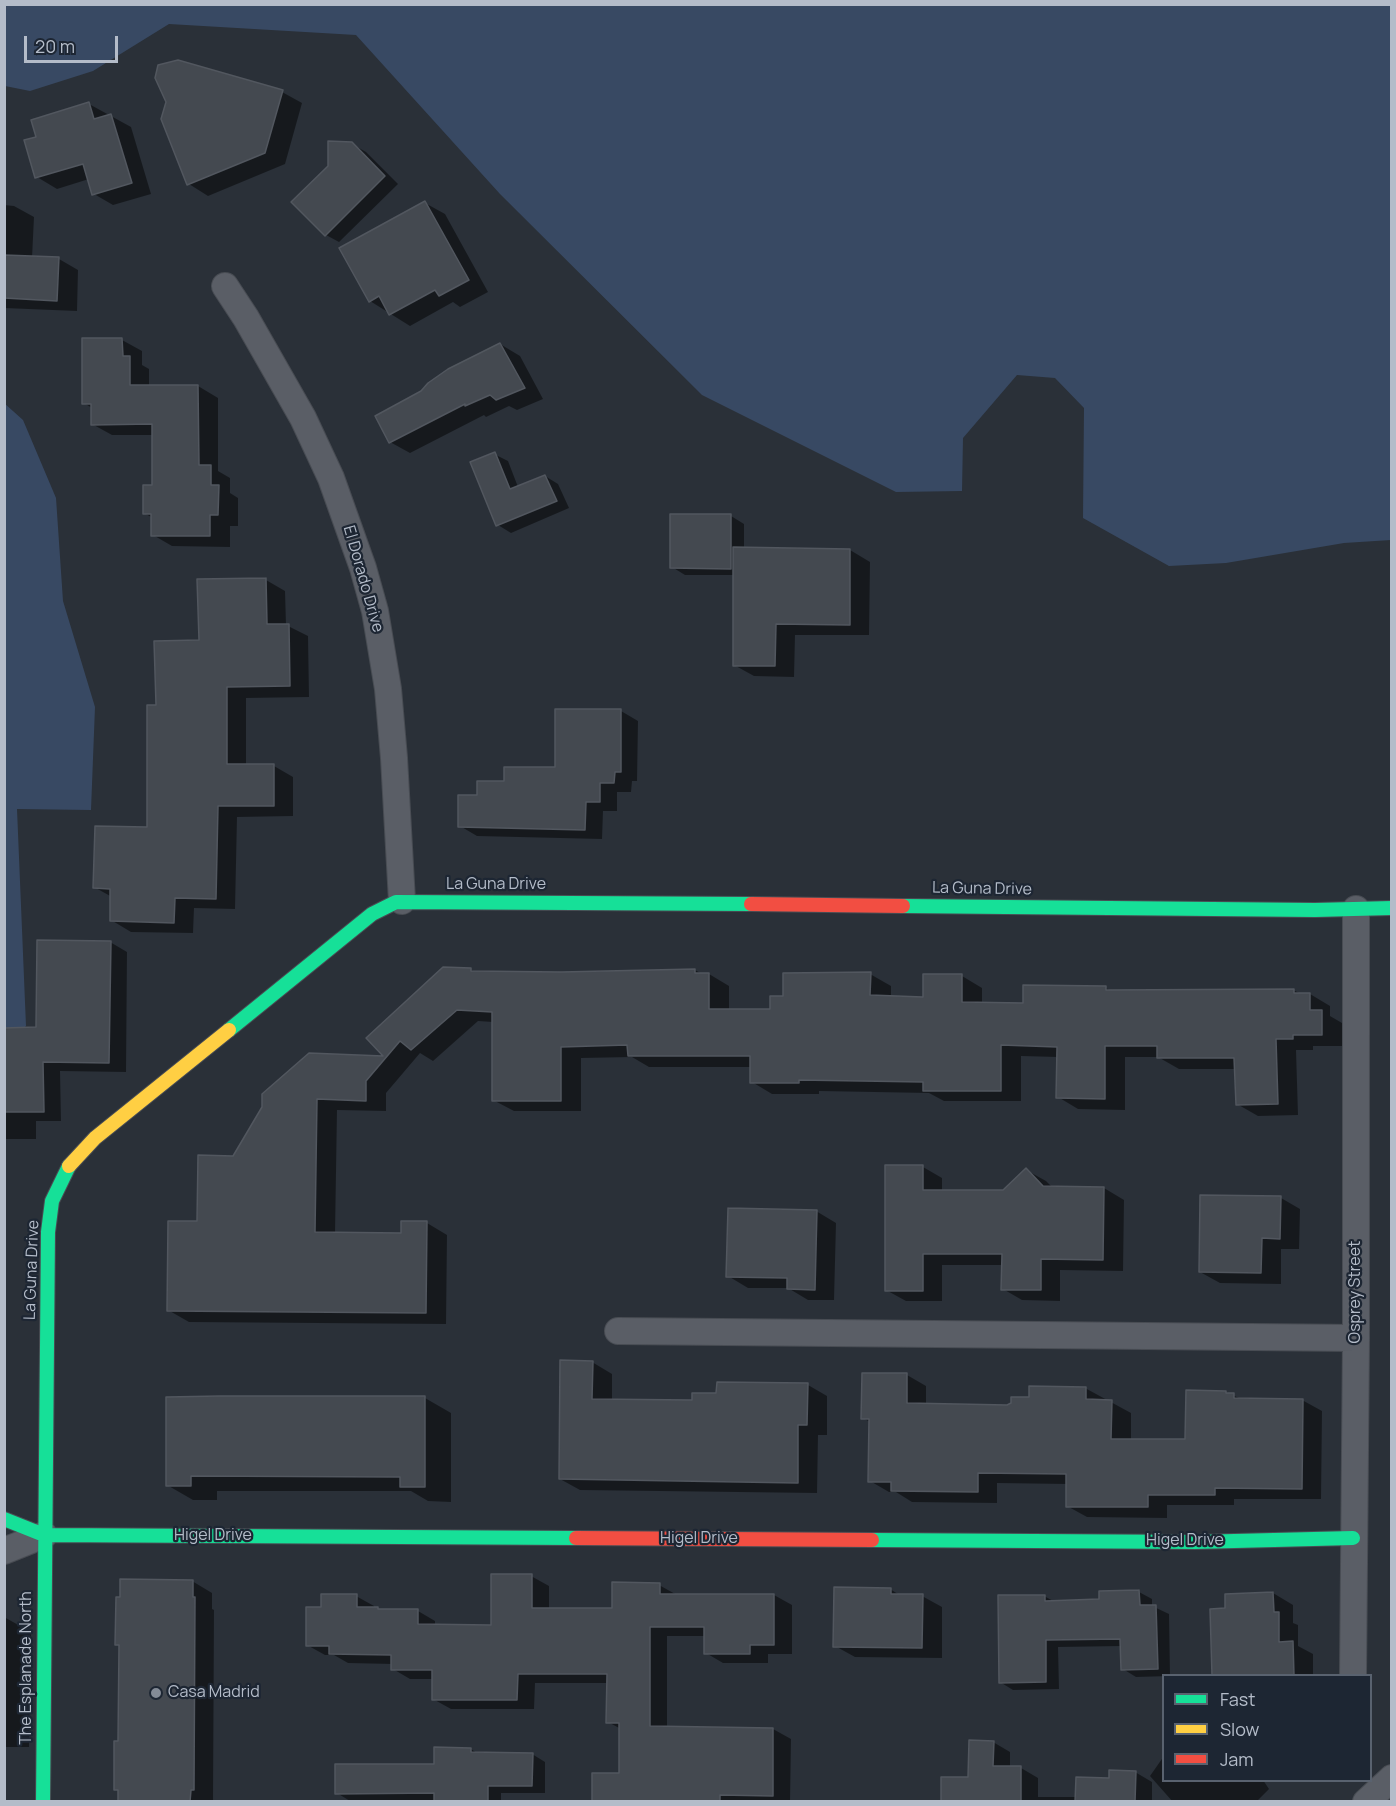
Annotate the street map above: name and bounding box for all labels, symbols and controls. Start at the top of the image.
scale bar [27,24,122,62]
text: 20 m [35,34,75,58]
street label: El Dorado Drive [339,523,387,635]
street label: La Guna Drive [446,875,546,895]
street label: La Guna Drive [932,879,1032,899]
street label: La Guna Drive [21,1220,43,1320]
street label: Osprey Street [1346,1241,1366,1343]
street label: Higel Drive [174,1526,252,1546]
street label: Higel Drive [660,1529,738,1549]
street label: Higel Drive [1146,1531,1224,1551]
street label: The Esplanade North [17,1591,37,1745]
legend [1162,1674,1372,1782]
place label: Casa Madrid [168,1683,260,1703]
marker: Casa Madrid [149,1686,163,1700]
text: Fast [1220,1687,1255,1711]
text: Slow [1220,1717,1259,1741]
text: Jam [1220,1747,1254,1771]

